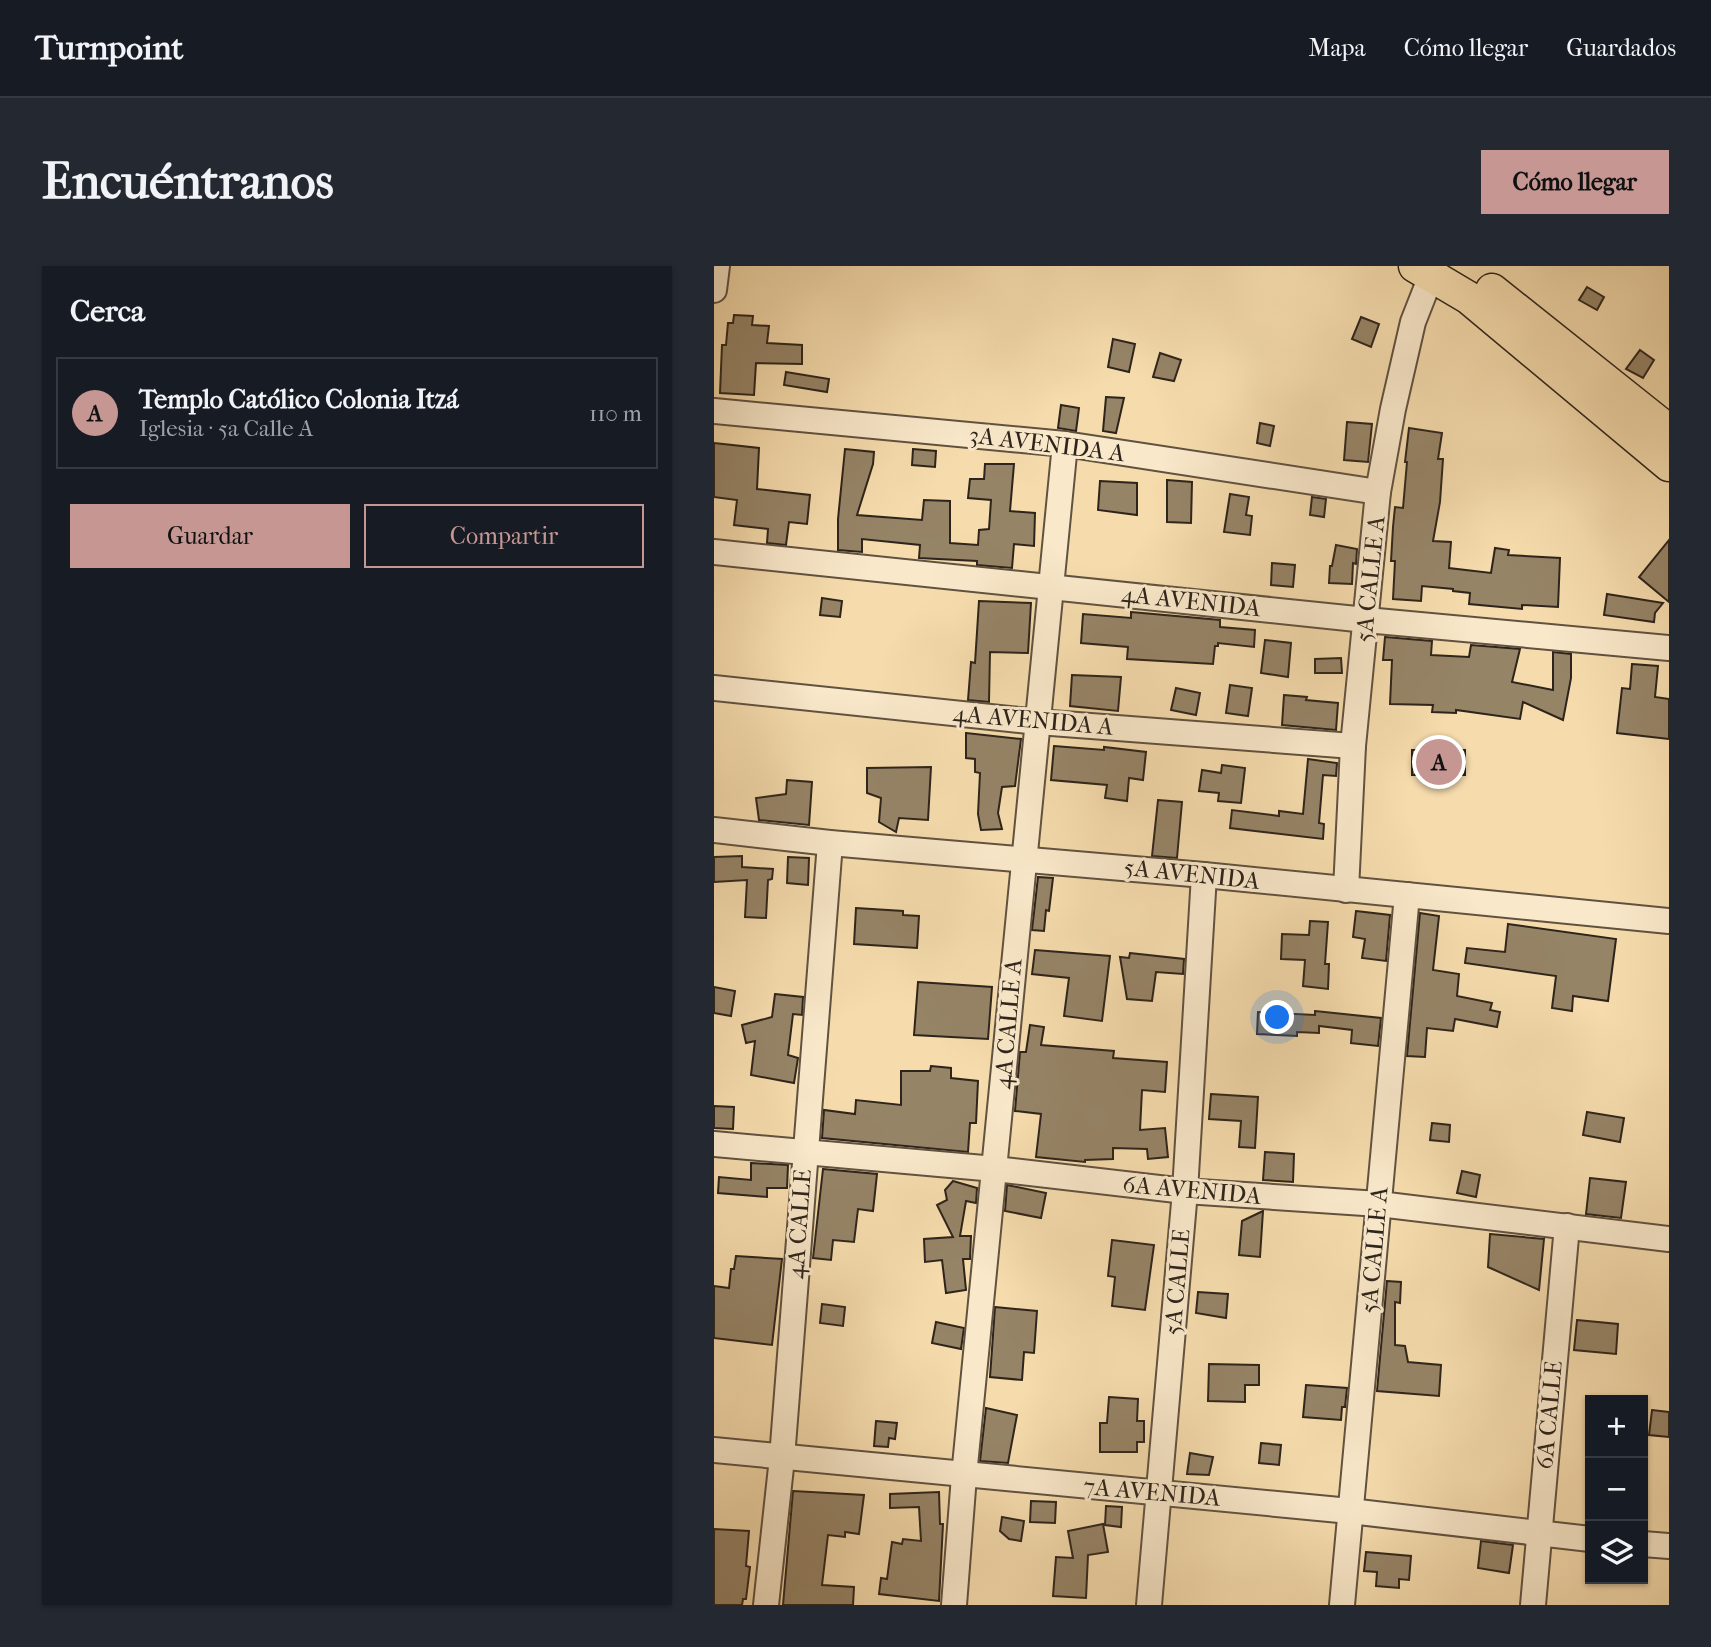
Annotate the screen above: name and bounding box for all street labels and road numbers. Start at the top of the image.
street label: 3A AVENIDA A [968,421,1127,467]
street label: 5A CALLE A [1349,514,1391,644]
street label: 4A AVENIDA [1120,580,1263,622]
street label: 4A AVENIDA A [952,699,1115,741]
street label: 5A AVENIDA [1123,853,1262,895]
street label: 4A CALLE A [988,957,1028,1090]
street label: 4A CALLE [781,1168,817,1280]
street label: 6A AVENIDA [1122,1170,1263,1210]
street label: 5A CALLE A [1355,1185,1394,1314]
street label: 5A CALLE [1158,1228,1196,1336]
street label: 6A CALLE [1530,1360,1568,1470]
street label: 7A AVENIDA [1082,1472,1222,1512]

